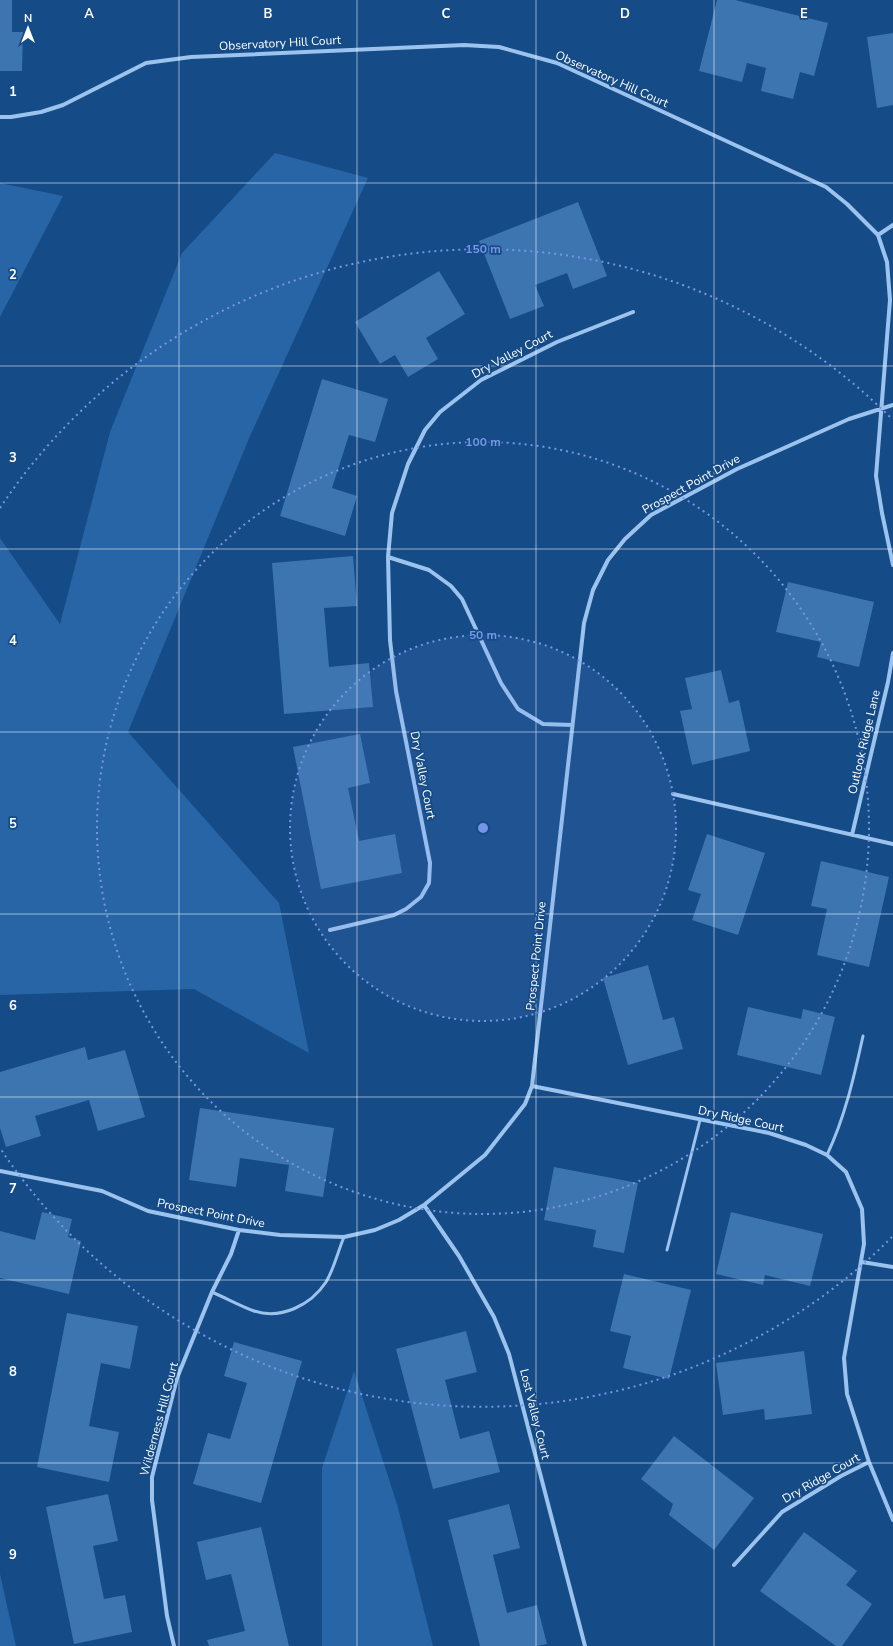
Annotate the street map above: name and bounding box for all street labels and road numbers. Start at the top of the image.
street label: Observatory Hill Court [219,32,342,54]
street label: Observatory Hill Court [553,47,672,111]
street label: Dry Valley Court [469,326,556,382]
street label: Prospect Point Drive [639,450,743,518]
street label: Outlook Ridge Lane [844,688,884,796]
street label: Dry Valley Court [407,730,440,821]
street label: Prospect Point Drive [522,901,550,1011]
street label: Dry Ridge Court [697,1102,786,1136]
street label: Prospect Point Drive [156,1195,266,1231]
street label: Wilderness Hill Court [136,1360,182,1478]
street label: Lost Valley Court [516,1367,554,1462]
street label: Dry Ridge Court [779,1449,863,1507]

